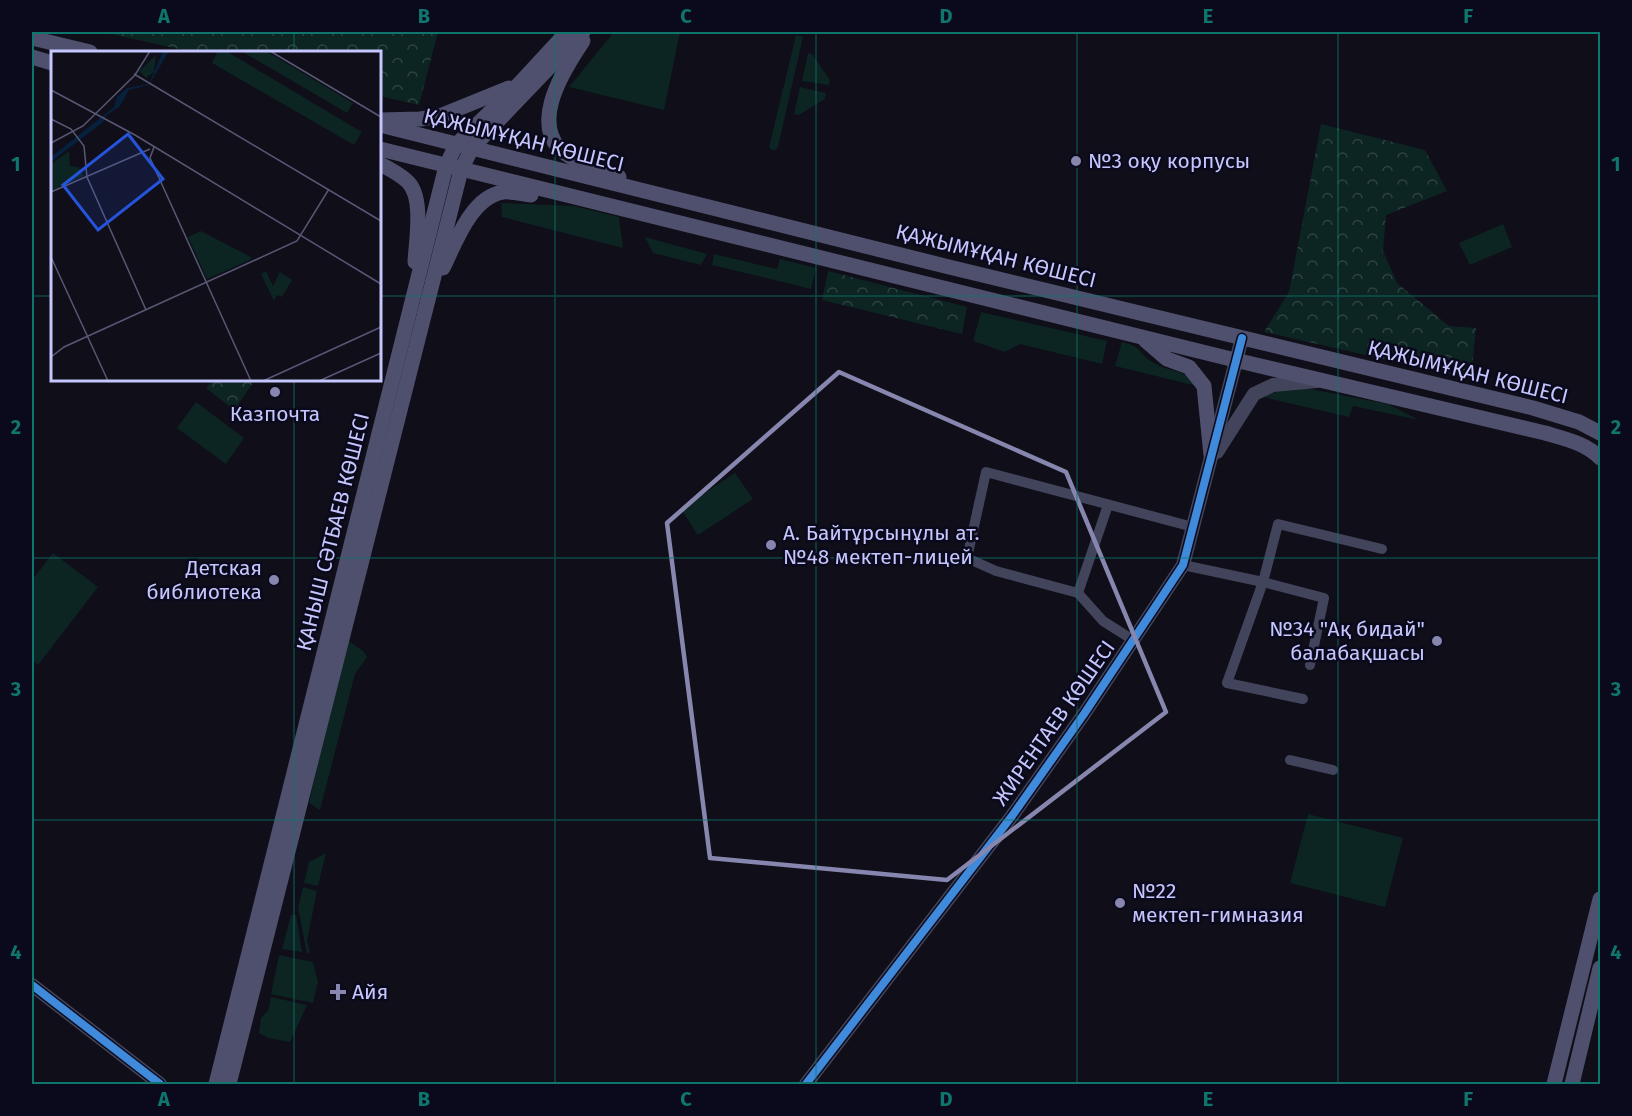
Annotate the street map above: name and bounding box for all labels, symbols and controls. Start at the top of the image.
text: A [157,4,171,28]
text: B [418,4,430,28]
text: C [680,4,692,28]
text: D [939,4,953,28]
text: E [1203,4,1213,28]
text: F [1463,4,1473,28]
inset map [51,51,381,381]
street label: ҚАЖЫМҰҚАН КӨШЕСІ [421,103,627,177]
place label: №3 оқу корпусы [1088,148,1250,174]
text: 1 [11,152,21,176]
text: 1 [1611,152,1621,176]
marker: №3 оқу корпусы [1069,154,1083,168]
street label: ҚАЖЫМҰҚАН КӨШЕСІ [893,219,1099,293]
street label: ҚАЖЫМҰҚАН КӨШЕСІ [1365,335,1571,409]
marker: Казпочта [268,385,282,399]
place label: Казпочта [230,401,320,427]
street label: ҚАНЫШ СӘТБАЕВ КӨШЕСІ [291,410,375,654]
text: 2 [11,415,21,439]
text: 2 [1611,415,1621,439]
place label: А. Байтұрсынұлы ат. №48 мектеп-лицей [783,520,980,570]
marker: А. Байтұрсынұлы ат. №48 мектеп-лицей [764,538,778,552]
place label: Детская библиотека [146,555,262,605]
marker: Детская библиотека [267,573,281,587]
place label: №34 "Ақ бидай" балабақшасы [1269,616,1425,666]
marker: №34 "Ақ бидай" балабақшасы [1430,634,1444,648]
street label: ЖИРЕНТАЕВ КӨШЕСІ [987,635,1121,811]
text: 3 [10,677,21,701]
text: 3 [1610,677,1621,701]
place label: №22 мектеп-гимназия [1132,878,1304,928]
marker: №22 мектеп-гимназия [1113,896,1127,910]
text: 4 [10,940,22,964]
text: 4 [1610,940,1622,964]
place label: Айя [352,979,388,1005]
marker: Айя [329,983,347,1001]
text: A [157,1087,171,1111]
text: B [418,1087,430,1111]
text: C [680,1087,692,1111]
text: D [939,1087,953,1111]
text: E [1203,1087,1213,1111]
text: F [1463,1087,1473,1111]

